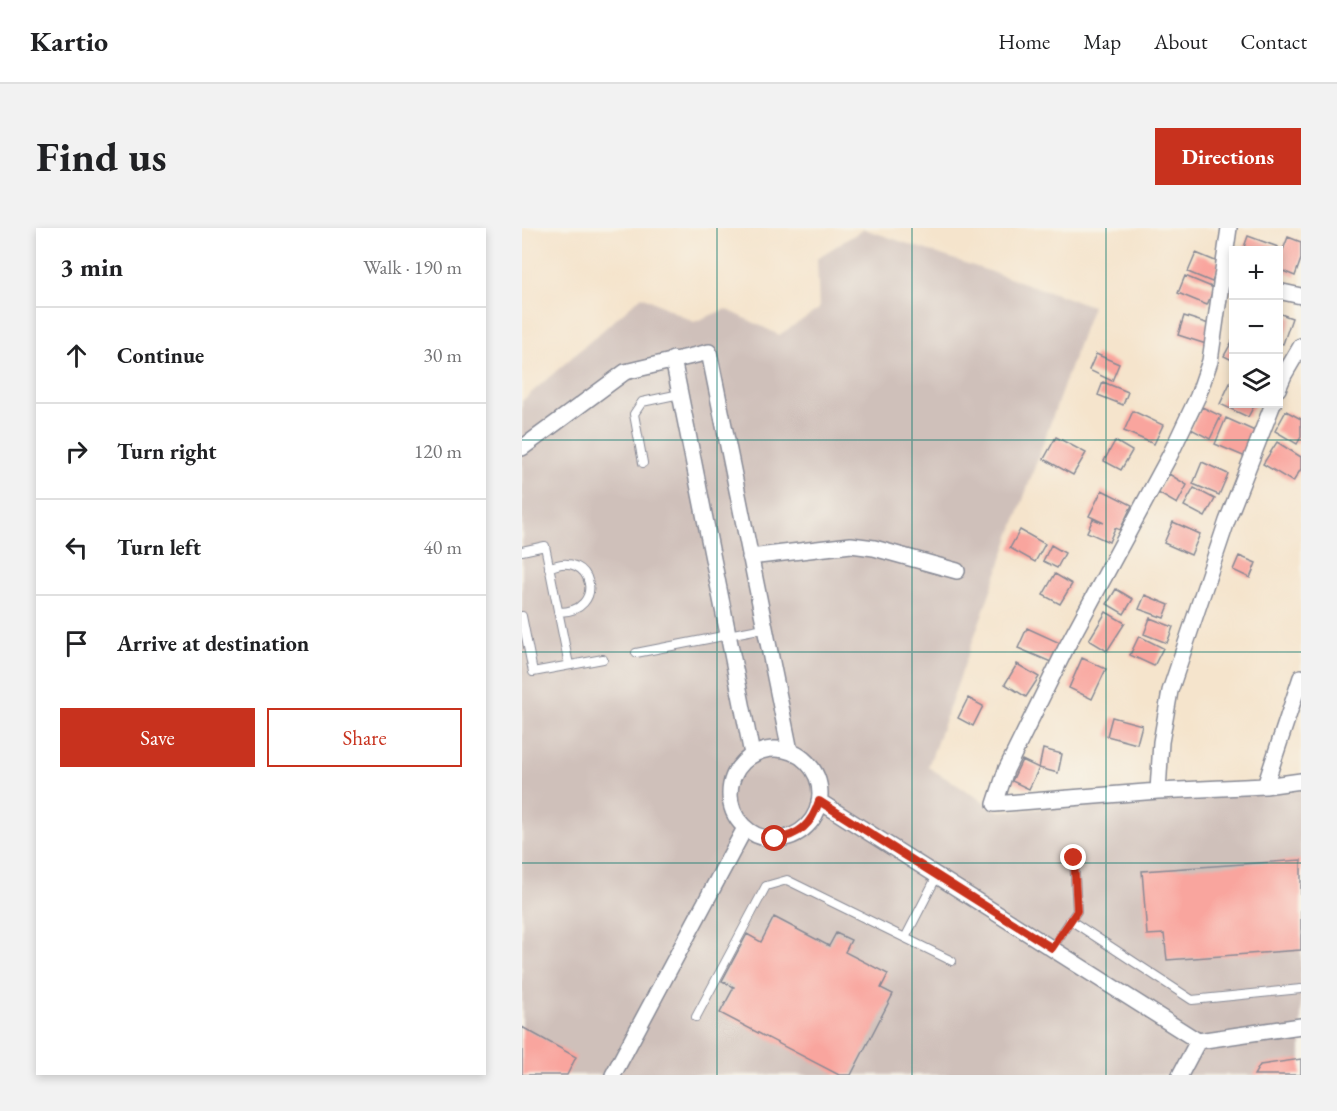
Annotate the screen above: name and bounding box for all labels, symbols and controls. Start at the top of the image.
text: Kartio [30,23,108,59]
text: Home [998,28,1050,55]
text: Map [1083,28,1121,55]
text: About [1154,28,1207,55]
text: Contact [1240,28,1307,55]
button: Directions [1155,128,1301,185]
text: Find us [36,129,167,184]
map controls [1229,246,1283,408]
button: + [1229,246,1283,300]
text: 3 min [60,250,123,284]
text: Walk · 190 m [363,254,462,280]
button: − [1229,300,1283,354]
icon: ahead [60,339,93,372]
text: Continue [117,341,204,370]
text: 30 m [423,342,462,368]
button: layers [1229,354,1283,408]
icon: right [60,435,93,468]
text: Turn right [117,437,216,466]
text: 120 m [414,438,462,464]
icon: left [60,531,93,564]
text: Turn left [117,533,201,562]
text: 40 m [423,534,462,560]
icon: arrive [60,627,93,660]
text: Arrive at destination [117,629,309,658]
button: Save [60,708,255,767]
button: Share [267,708,462,767]
route start [761,825,787,851]
route end [1060,844,1086,870]

